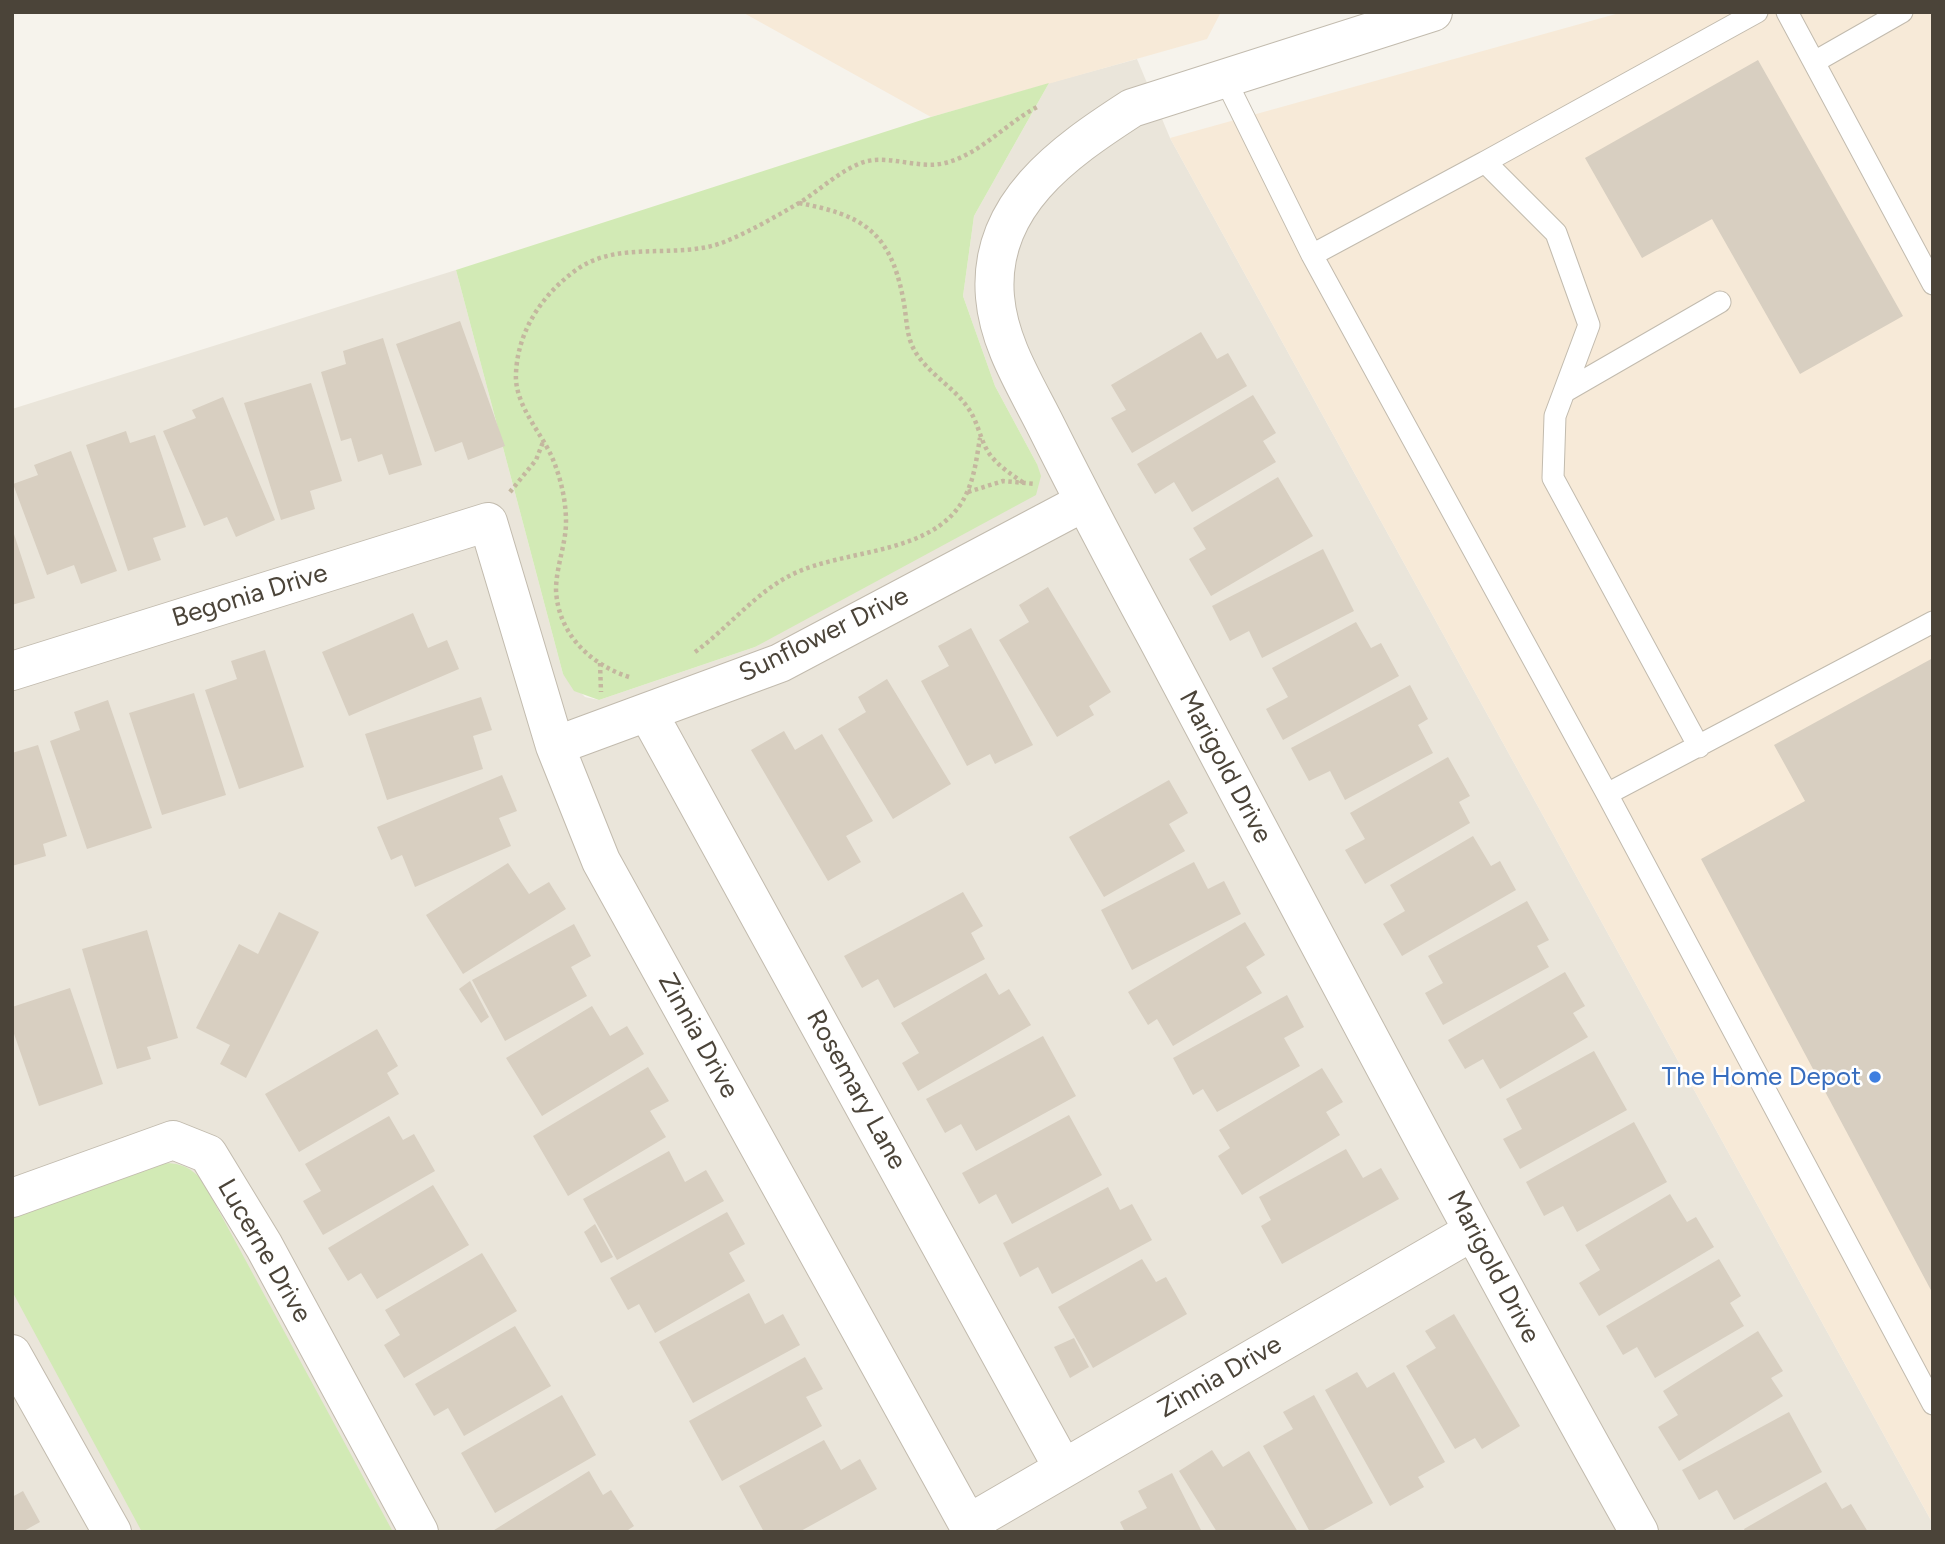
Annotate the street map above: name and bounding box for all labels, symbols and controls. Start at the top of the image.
street label: Begonia Drive [169,558,331,634]
street label: Sunflower Drive [734,581,914,689]
street label: Marigold Drive [1172,686,1278,848]
street label: Zinnia Drive [651,968,745,1104]
street label: Rosemary Lane [799,1005,913,1175]
place label: The Home Depot [1662,1061,1861,1093]
marker: The Home Depot [1867,1069,1883,1085]
street label: Lucerne Drive [210,1174,318,1328]
street label: Marigold Drive [1440,1186,1546,1348]
street label: Zinnia Drive [1153,1329,1287,1425]

